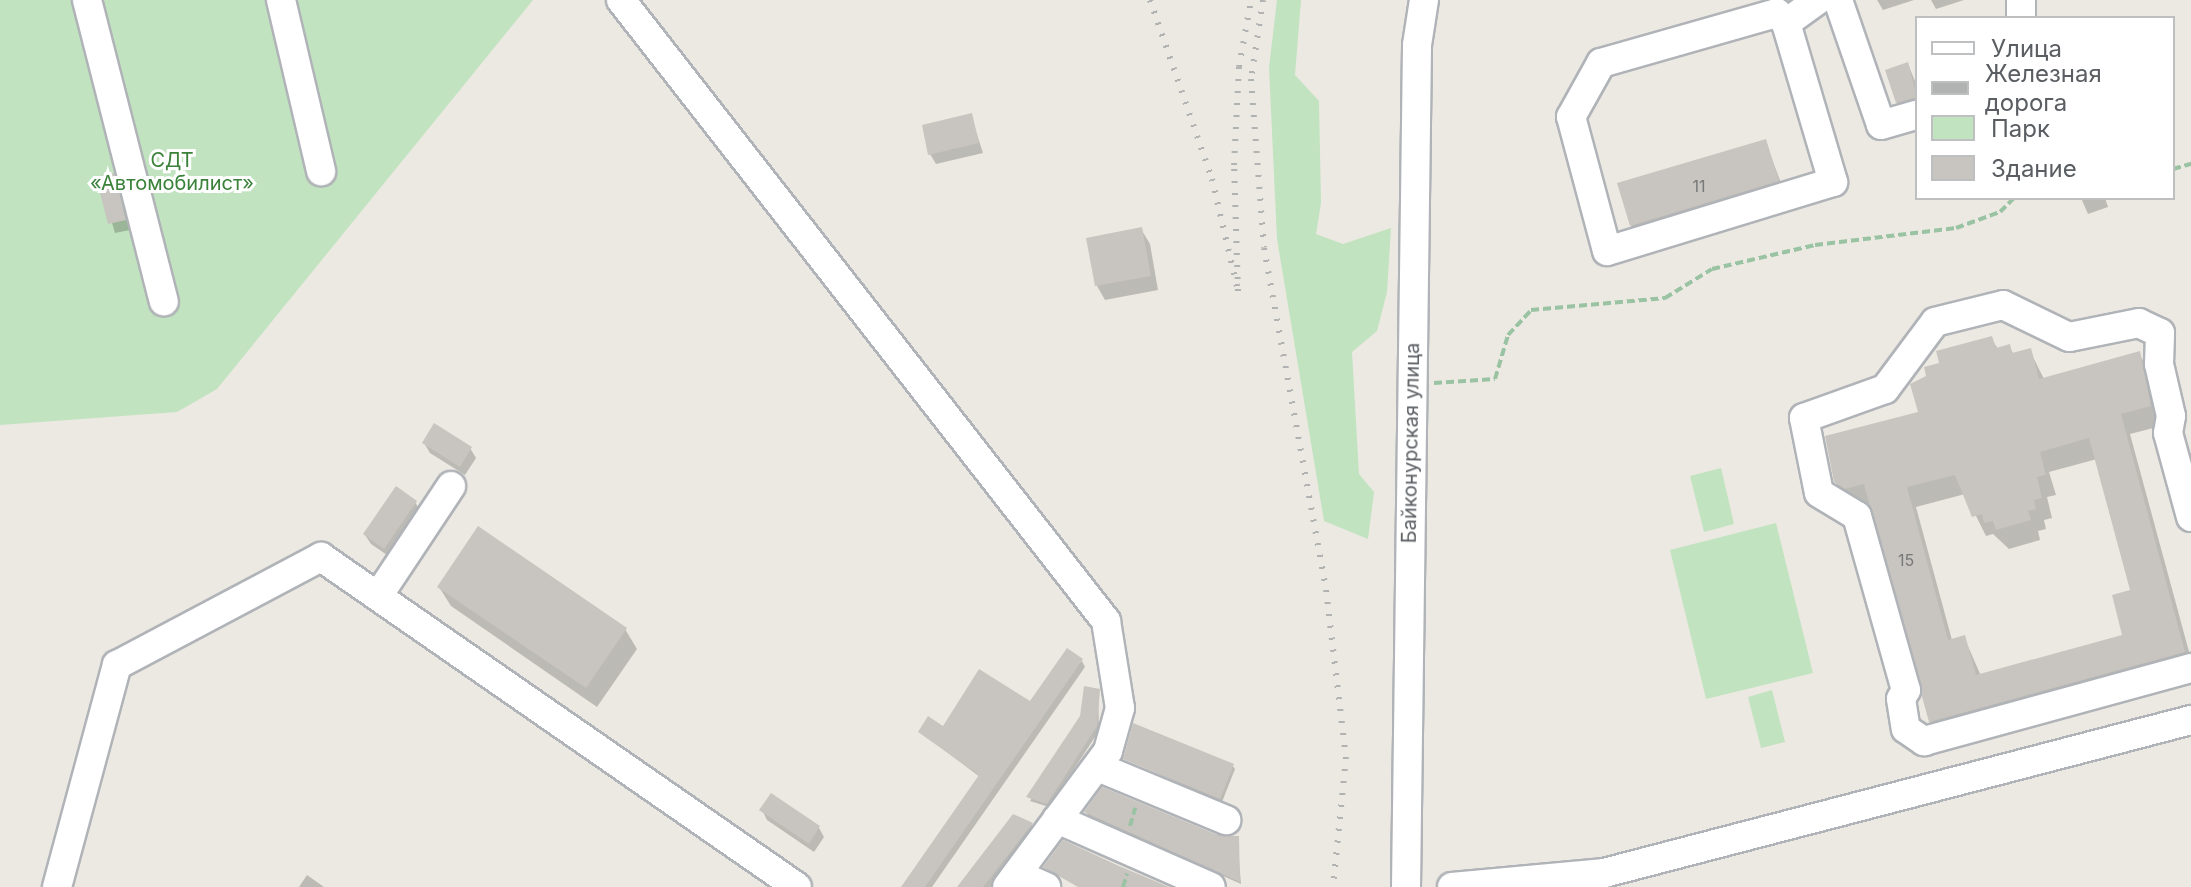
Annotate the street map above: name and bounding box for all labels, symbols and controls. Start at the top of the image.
legend [1915,16,2175,200]
text: Улица [1991,34,2062,63]
text: Железная дорога [1985,59,2102,117]
text: Парк [1991,114,2050,143]
park label: СДТ «Автомобилист» [90,148,254,195]
text: Здание [1991,154,2077,183]
house number: 11 [1692,176,1706,196]
street label: Байконурская улица [1397,342,1425,544]
house number: 15 [1898,550,1914,570]

